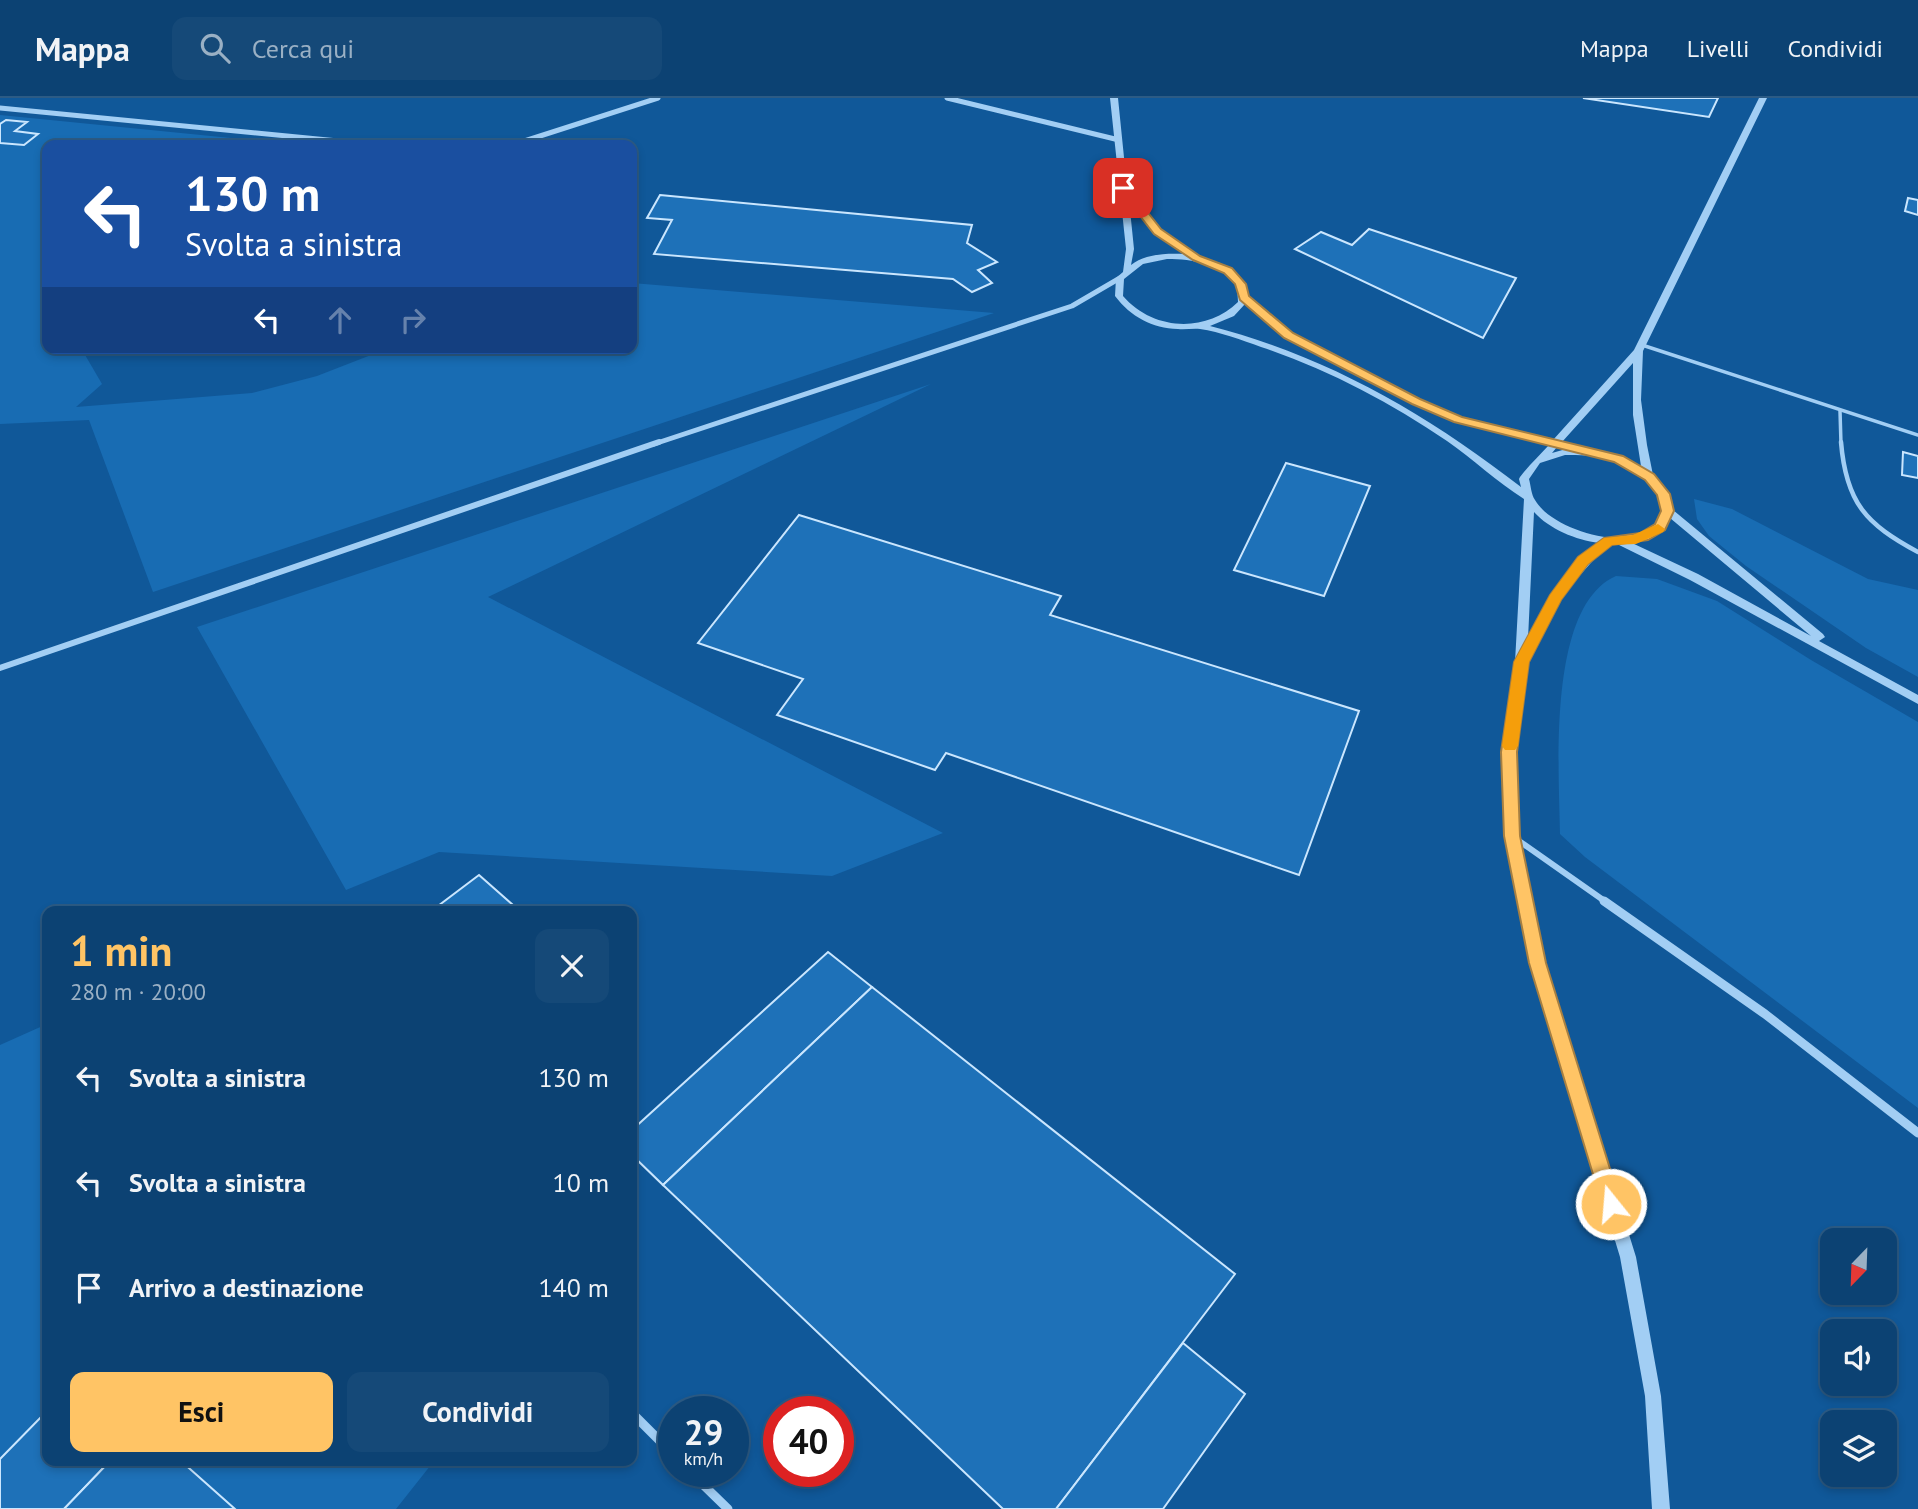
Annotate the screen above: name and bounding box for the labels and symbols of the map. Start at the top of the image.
pin [1093,158,1153,218]
position arrow [1574,1167,1648,1241]
north arrow [1820,1228,1897,1306]
speed limit sign: 40 [763,1396,854,1487]

